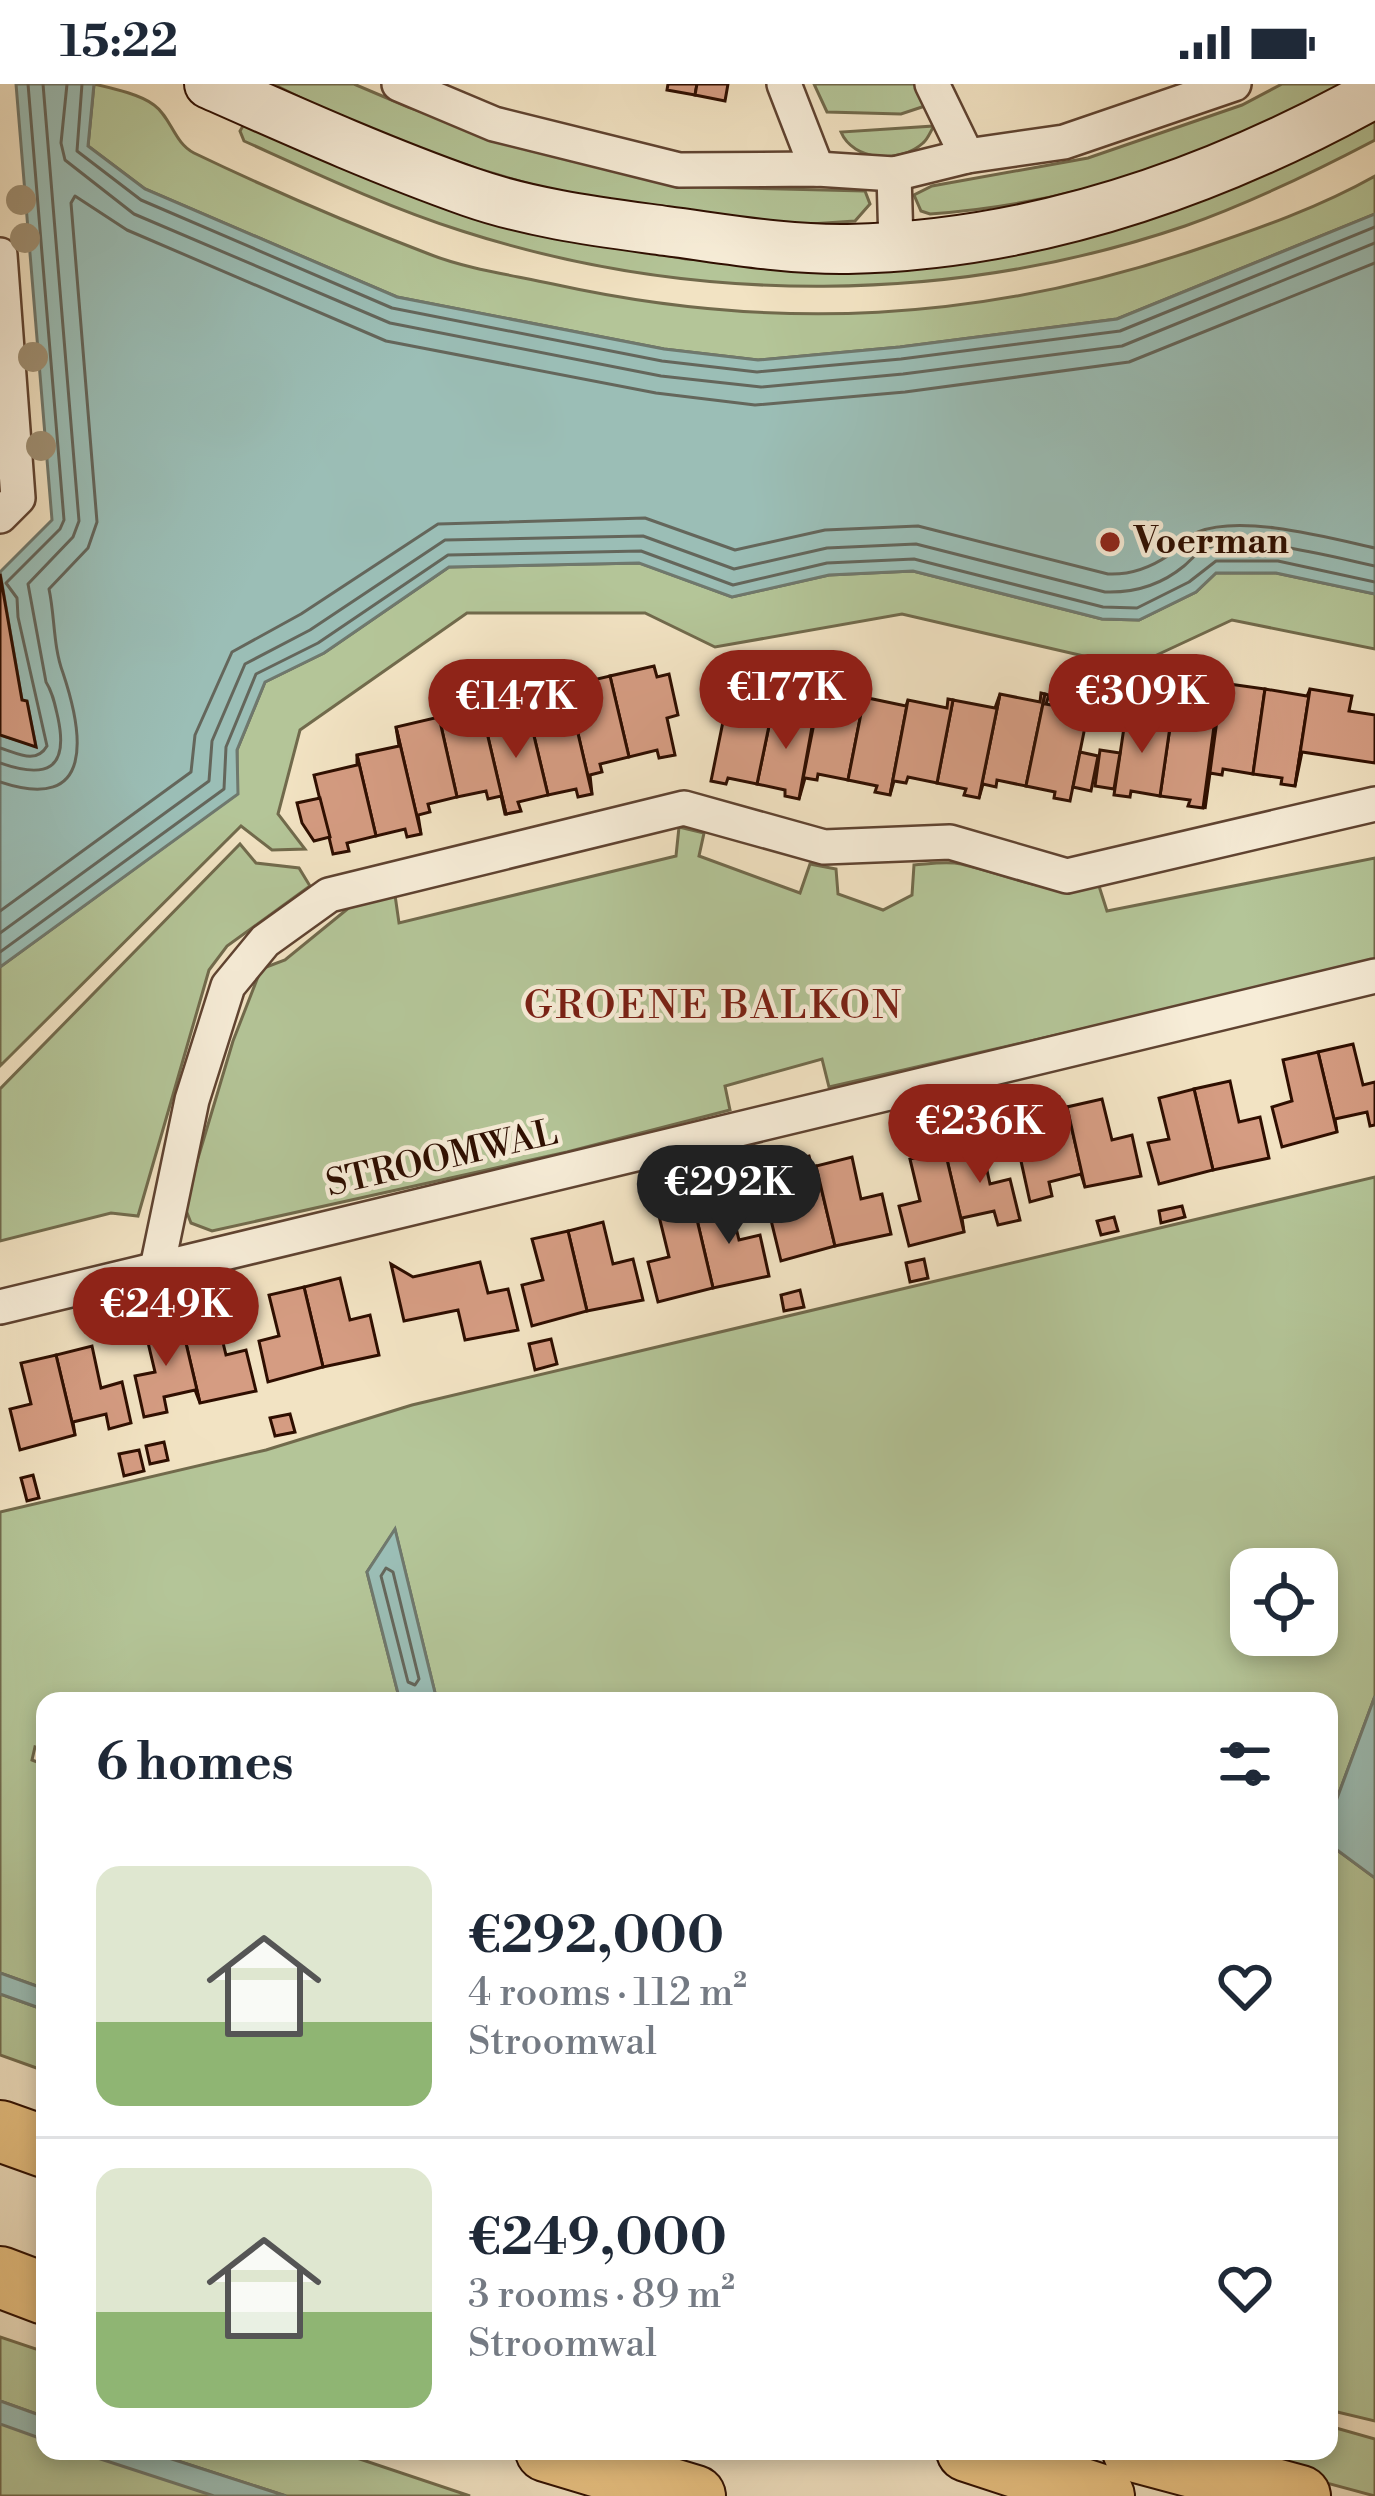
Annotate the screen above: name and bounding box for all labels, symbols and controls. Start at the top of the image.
text: 15:22 [60,14,178,71]
place label: Voerman [1133,520,1289,565]
marker: Voerman [1097,529,1123,555]
pin: €177K [702,650,870,752]
pin: €309K [1058,654,1226,756]
pin: €147K [432,659,600,761]
text: €177K [726,664,846,713]
text: €309K [1075,668,1209,717]
text: €147K [455,673,577,722]
district label: GROENE BALKON [524,982,904,1031]
pin: €236K [896,1084,1064,1186]
text: €236K [915,1098,1045,1147]
street label: STROOMWAL [322,1111,562,1207]
pin: €292K [645,1145,813,1247]
text: €292K [664,1159,794,1208]
pin: €249K [82,1267,250,1369]
text: €249K [100,1281,232,1330]
map controls [1230,1548,1338,1656]
button: locate [1230,1548,1338,1656]
icon: filters [1212,1731,1278,1797]
text: 6 homes [96,1732,294,1796]
text: €292,000 [468,1905,724,1969]
icon: home [192,1914,336,2058]
icon: heart [1212,1953,1278,2019]
text: 4 rooms · 112 m² [468,1969,747,2018]
text: Stroomwal [468,2018,657,2067]
text: €249,000 [468,2207,727,2271]
icon: home [192,2216,336,2360]
icon: heart [1212,2255,1278,2321]
text: 3 rooms · 89 m² [468,2271,735,2320]
text: Stroomwal [468,2320,657,2369]

